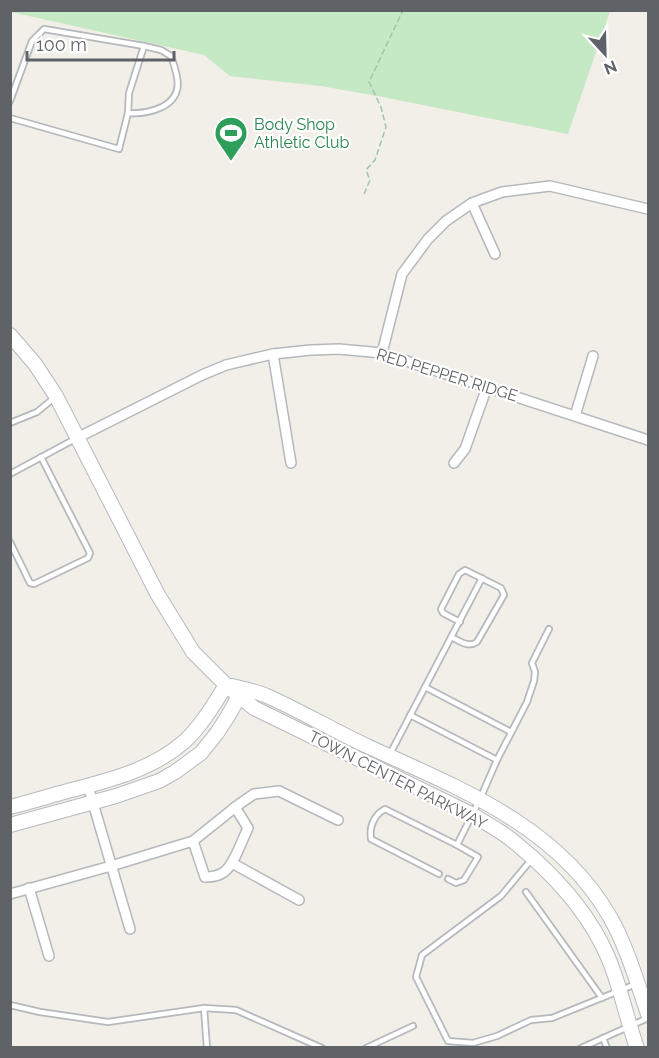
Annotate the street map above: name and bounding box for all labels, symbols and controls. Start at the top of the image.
scale bar [27,24,174,62]
north arrow [575,24,635,84]
text: 100 m [36,34,87,55]
text: N [601,56,620,79]
sports icon: Body Shop Athletic Club [213,115,249,162]
place label: Body Shop Athletic Club [254,115,349,152]
street label: RED PEPPER RIDGE [374,344,520,406]
street label: TOWN CENTER PARKWAY [306,727,491,834]

